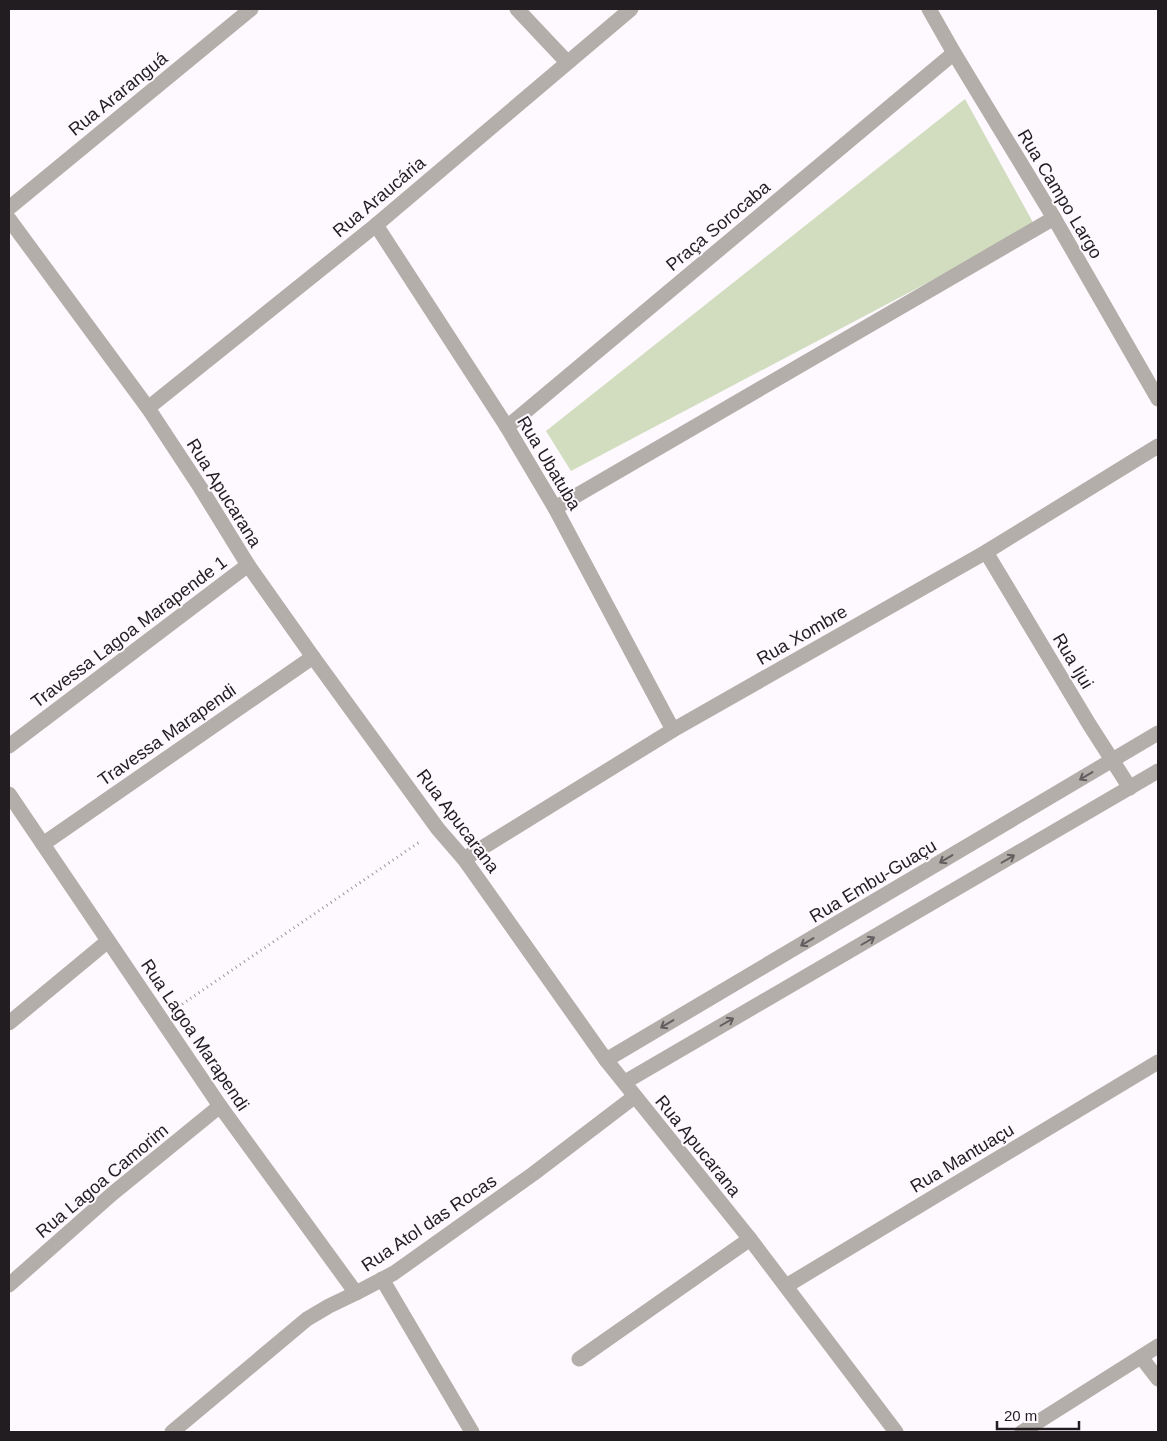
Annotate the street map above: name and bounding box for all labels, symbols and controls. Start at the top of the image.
street label: Rua Araranguá [65,48,172,140]
street label: Rua Campo Largo [1014,126,1106,262]
street label: Rua Araucária [329,152,430,241]
street label: Praça Sorocaba [662,176,775,275]
street label: Rua Ubatuba [513,412,585,514]
street label: Rua Apucarana [183,435,266,552]
street label: Travessa Lagoa Marapende 1 [27,552,231,712]
street label: Rua Xombre [753,601,851,669]
street label: Rua Ijui [1049,630,1097,692]
street label: Travessa Marapendi [94,680,240,790]
street label: Rua Apucarana [413,765,504,877]
one-way arrow [1080,771,1094,781]
street label: Rua Embu-Guaçu [806,835,940,927]
one-way arrow [940,854,954,864]
one-way arrow [1001,854,1015,864]
one-way arrow [860,935,874,945]
one-way arrow [800,937,814,947]
street label: Rua Lagoa Marapendi [137,956,253,1114]
one-way arrow [720,1017,734,1027]
one-way arrow [660,1020,674,1030]
street label: Rua Apucarana [651,1091,745,1201]
street label: Rua Mantuaçu [907,1119,1017,1197]
street label: Rua Lagoa Camorim [32,1120,172,1242]
street label: Rua Atol das Rocas [358,1171,500,1275]
scale bar [997,1398,1080,1430]
text: 20 m [1004,1407,1037,1424]

